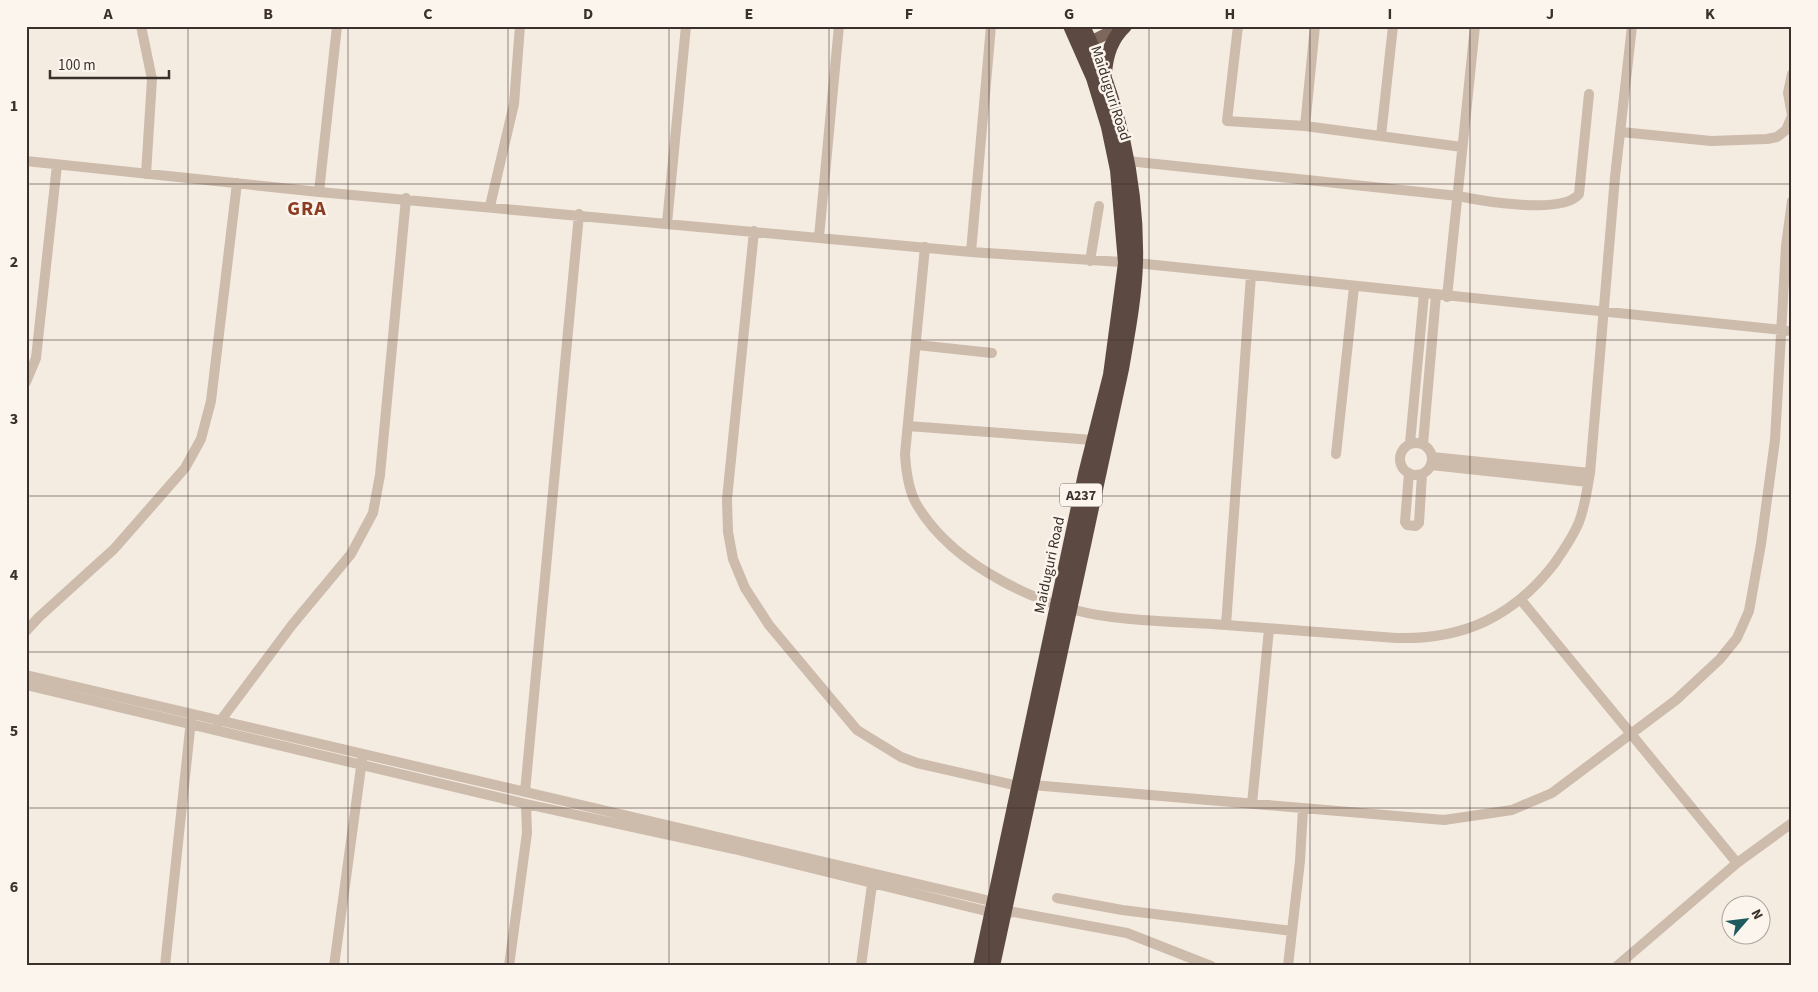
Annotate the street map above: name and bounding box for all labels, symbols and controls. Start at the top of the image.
text: A [102,3,113,25]
text: B [263,3,273,25]
text: C [423,3,433,25]
text: D [583,3,593,25]
text: E [745,3,753,25]
text: F [905,3,913,25]
text: G [1064,3,1074,25]
text: H [1225,3,1235,25]
text: I [1388,3,1392,25]
text: J [1546,3,1554,25]
text: K [1705,3,1715,25]
street label: Maiduguri Road [1085,43,1136,143]
scale bar [50,48,169,80]
text: 100 m [58,55,96,76]
text: 1 [10,95,18,117]
district label: GRA [287,195,327,223]
text: 2 [10,251,18,273]
text: 3 [10,408,18,430]
road number: A237 [1060,484,1102,506]
street label: Maiduguri Road [1029,515,1070,615]
text: 4 [10,564,19,586]
text: 5 [10,720,18,742]
text: 6 [10,876,18,898]
north arrow [1720,894,1770,944]
text: N [1746,906,1768,923]

